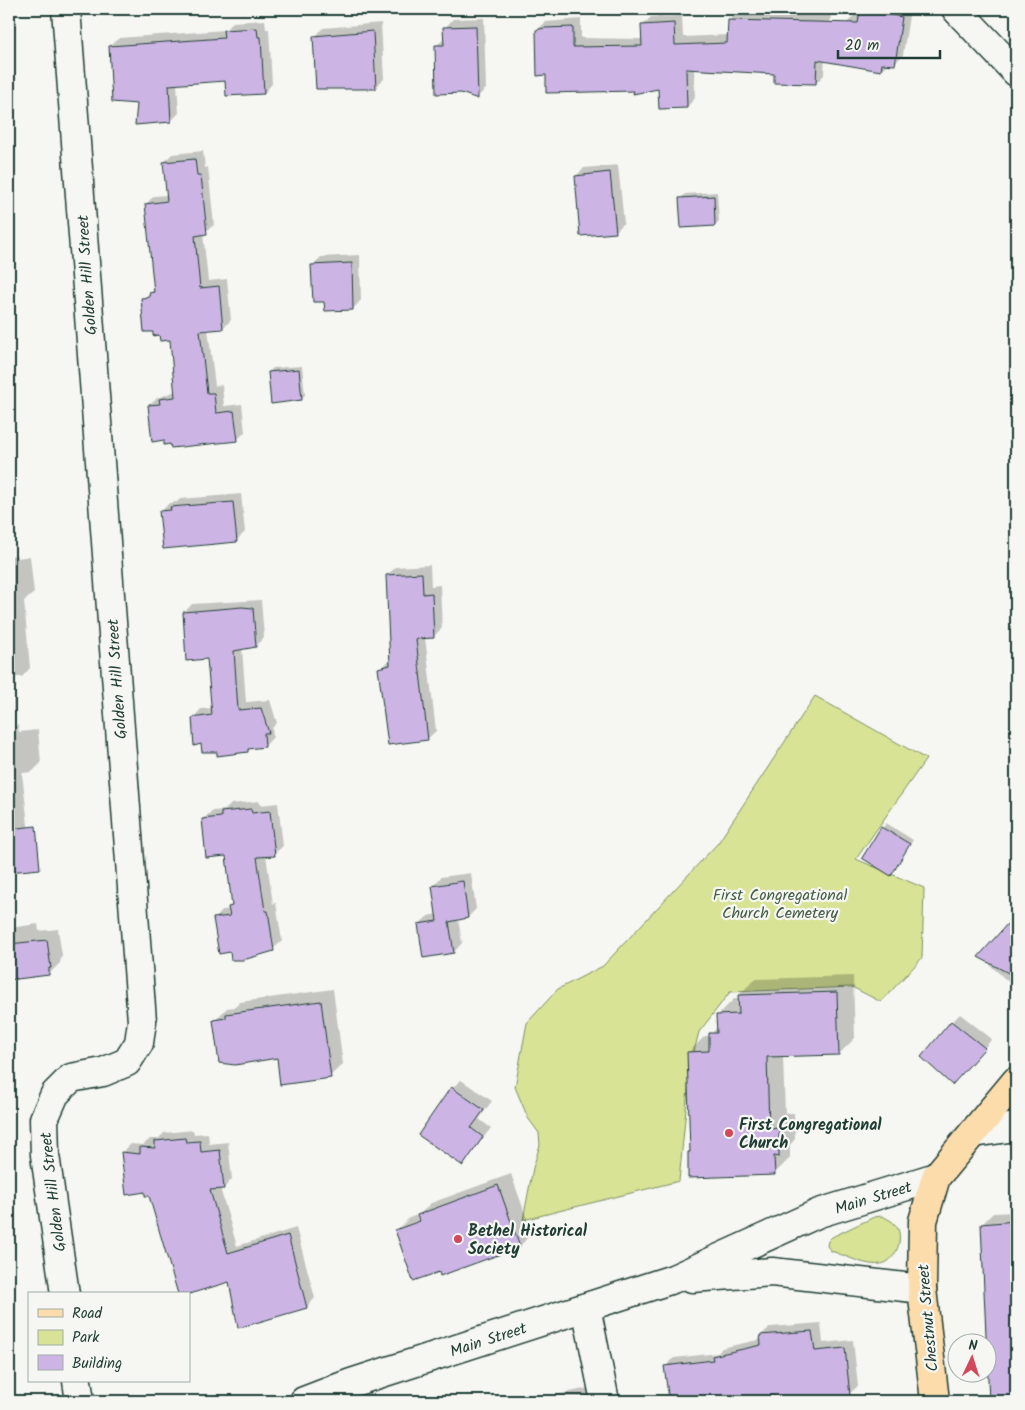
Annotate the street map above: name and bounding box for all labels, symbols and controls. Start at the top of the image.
scale bar [838,28,940,60]
text: 20 m [845,34,879,58]
street label: Golden Hill Street [71,213,104,336]
street label: Golden Hill Street [101,617,134,740]
park label: First Congregational Church Cemetery [713,883,847,926]
place label: First Congregational Church [739,1113,882,1156]
marker: First Congregational Church [723,1127,735,1139]
street label: Golden Hill Street [34,1130,73,1253]
street label: Main Street [832,1175,916,1222]
place label: Bethel Historical Society [468,1219,588,1262]
marker: Bethel Historical Society [452,1233,464,1245]
street label: Chestnut Street [911,1262,946,1373]
legend [28,1292,190,1382]
text: Road [72,1302,103,1326]
street label: Main Street [447,1316,531,1365]
text: Park [72,1326,100,1350]
north arrow [948,1332,998,1382]
text: N [968,1335,978,1357]
text: Building [72,1352,122,1376]

